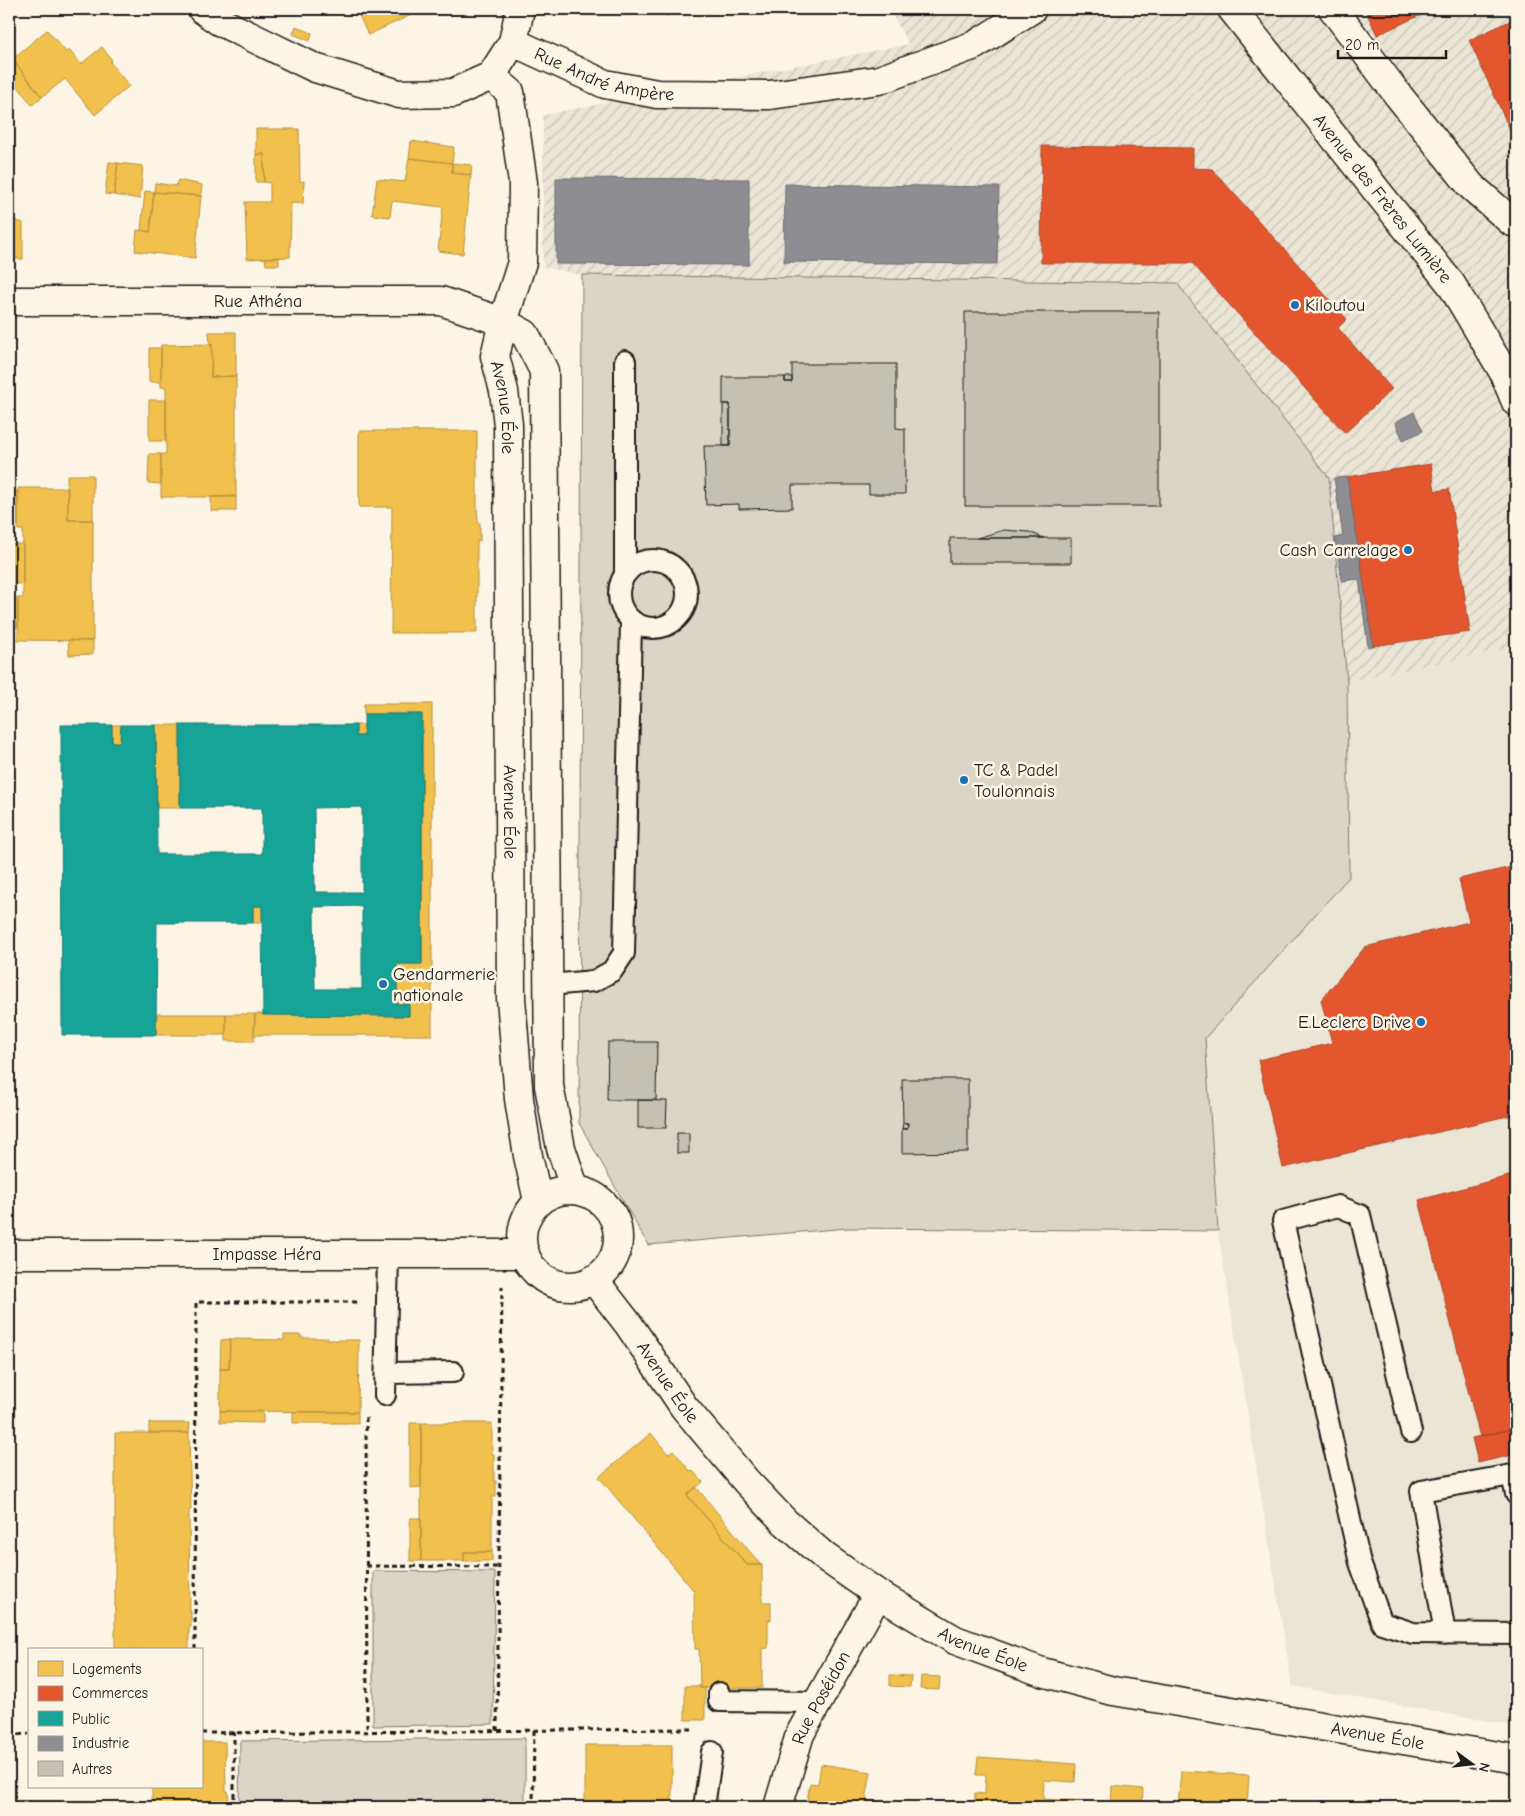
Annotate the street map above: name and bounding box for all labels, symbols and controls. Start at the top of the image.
scale bar [1338,28,1445,60]
text: 20 m [1345,36,1379,54]
street label: Rue André Ampère [531,43,674,105]
street label: Avenue des Frères Lumière [1309,110,1456,287]
street label: Rue Athéna [214,291,302,312]
place label: Kiloutou [1305,295,1365,316]
marker: Kiloutou [1289,299,1301,311]
street label: Avenue Éole [486,358,520,454]
place label: Cash Carrelage [1279,540,1398,561]
marker: Cash Carrelage [1402,544,1414,556]
place label: TC & Padel Toulonnais [974,760,1058,802]
street label: Avenue Éole [499,765,522,859]
marker: TC & Padel Toulonnais [958,774,970,786]
place label: Gendarmerie nationale [393,964,495,1006]
marker: Gendarmerie nationale [377,978,389,990]
place label: E.Leclerc Drive [1298,1012,1411,1033]
marker: E.Leclerc Drive [1415,1016,1427,1028]
street label: Impasse Héra [213,1244,321,1265]
street label: Avenue Éole [632,1337,703,1427]
street label: Avenue Éole [935,1622,1031,1676]
street label: Rue Poséidon [787,1647,855,1747]
legend [28,1648,202,1788]
text: Logements [72,1660,141,1678]
text: Commerces [72,1684,148,1702]
text: Public [72,1710,110,1728]
street label: Avenue Éole [1329,1717,1426,1754]
text: Industrie [72,1734,130,1752]
north arrow [1448,1738,1498,1788]
text: Autres [72,1760,112,1778]
text: N [1475,1761,1493,1774]

